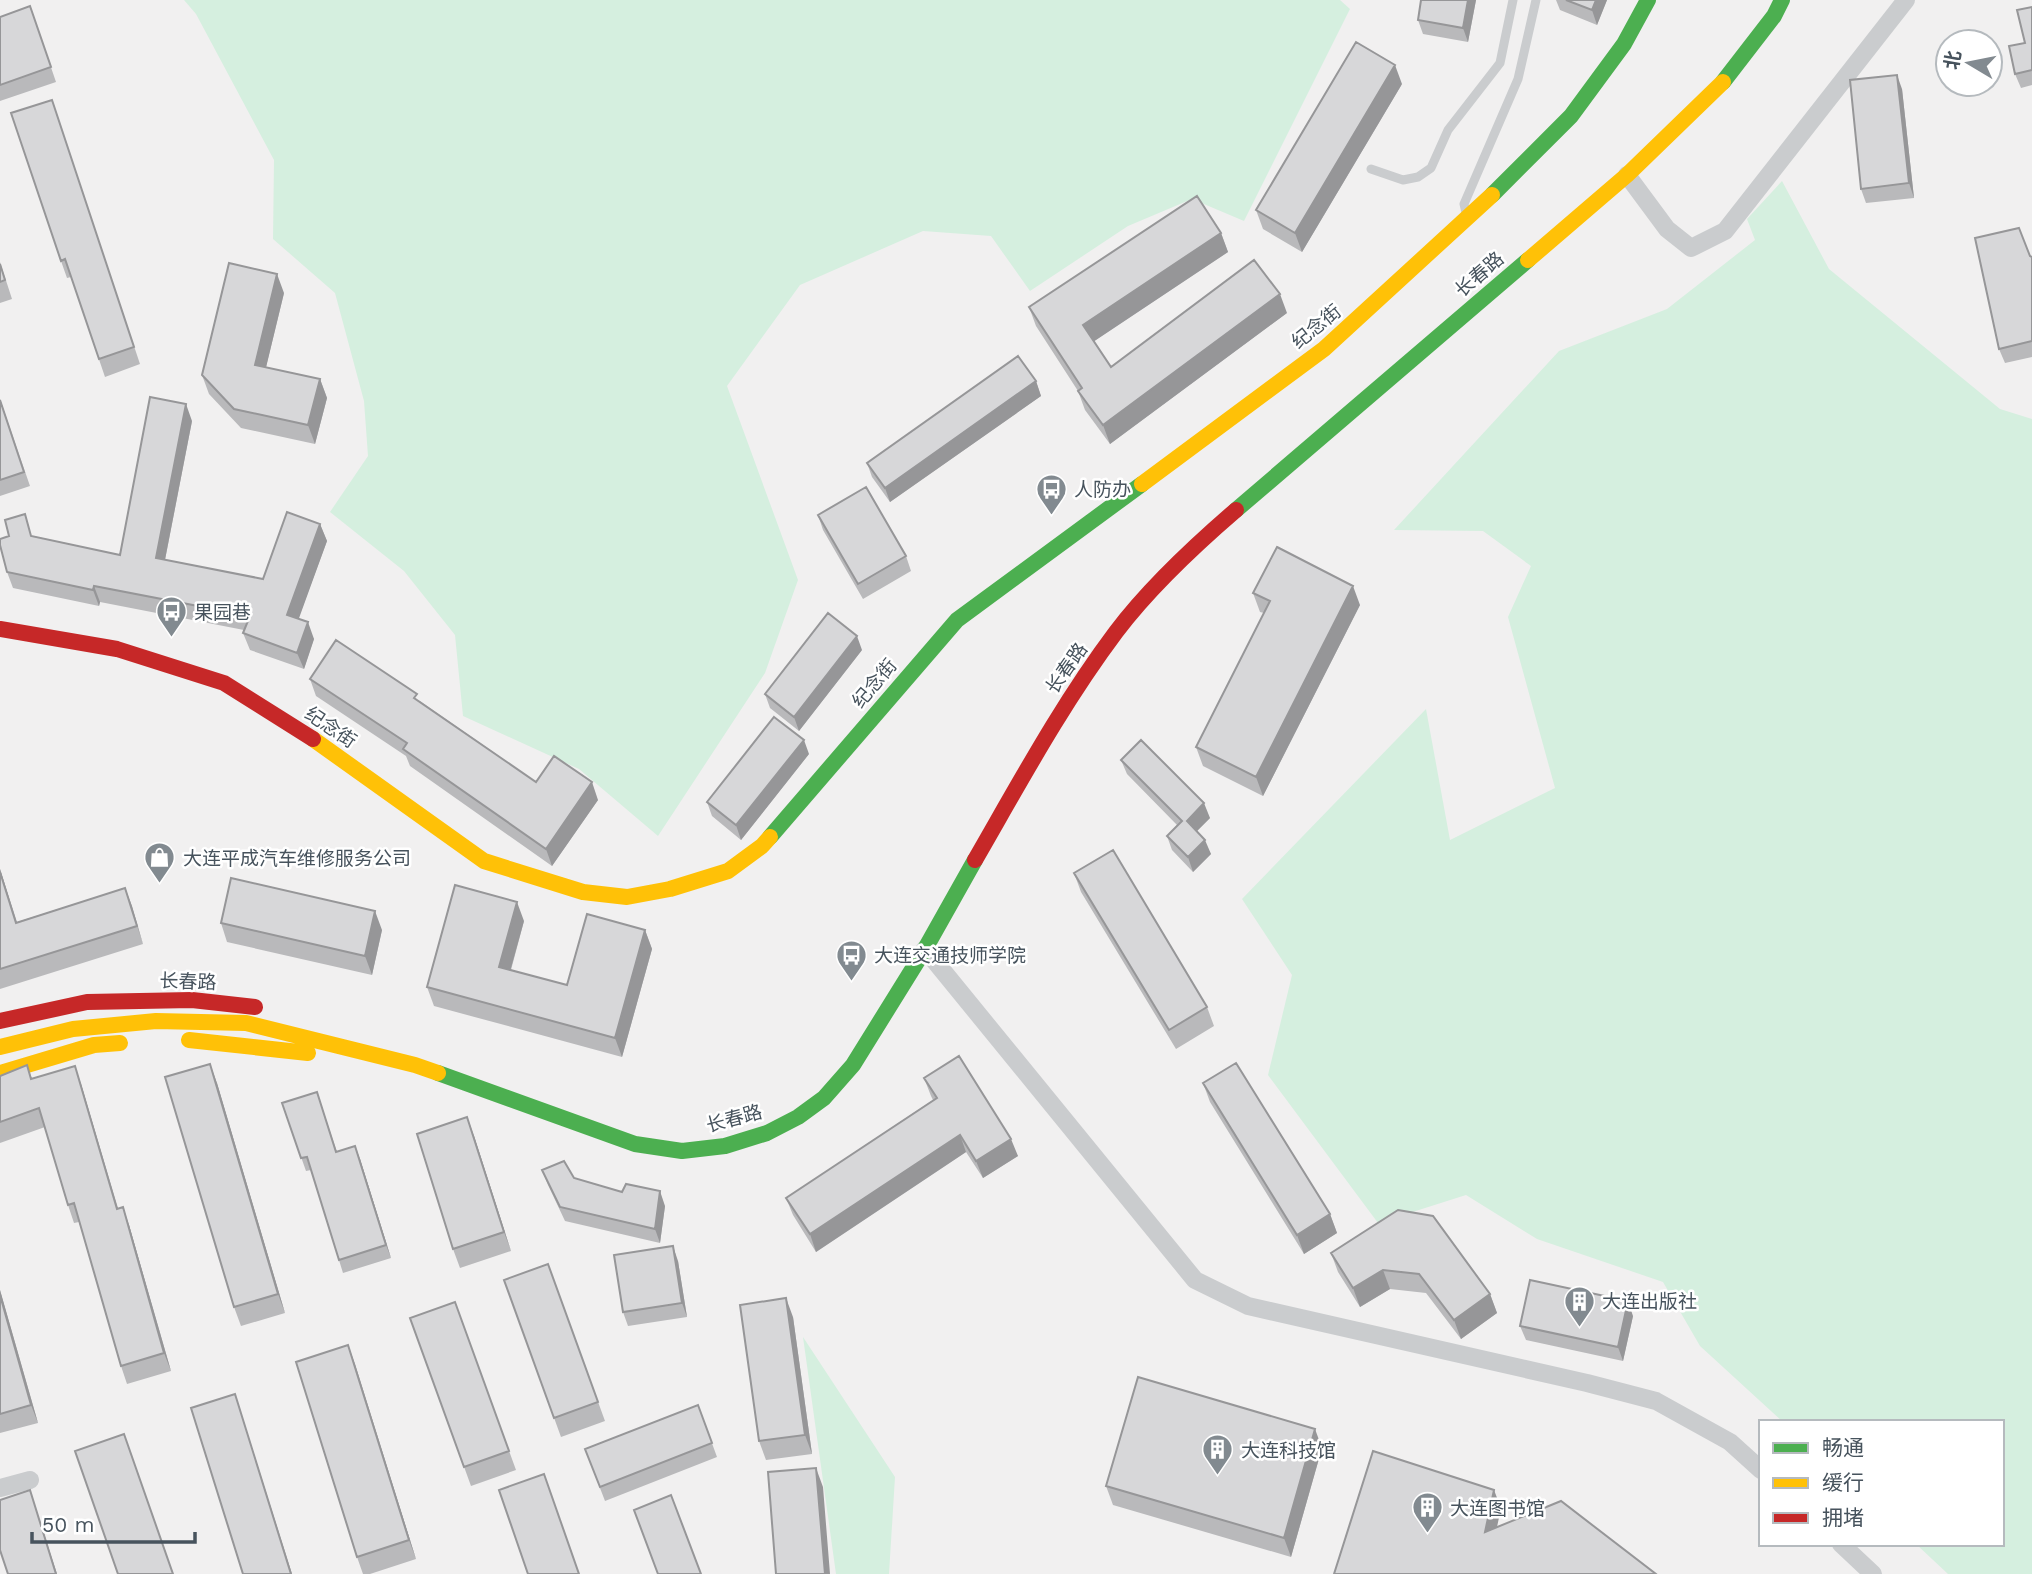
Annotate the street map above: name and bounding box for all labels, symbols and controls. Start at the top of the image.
north arrow [1934,28,2004,98]
text: 北 [1940,49,1966,71]
street label: 长春路 [1450,247,1508,302]
street label: 纪念街 [1287,300,1346,353]
bus stop icon: 人防办 [1034,472,1068,516]
place label: 人防办 [1074,478,1131,501]
bus stop icon: 果园巷 [154,595,188,639]
place label: 果园巷 [194,601,251,624]
street label: 长春路 [1041,638,1092,698]
street label: 纪念街 [847,654,902,713]
street label: 纪念街 [301,702,361,753]
shop icon: 大连平成汽车维修服务公司 [143,841,177,885]
place label: 大连平成汽车维修服务公司 [183,847,411,870]
bus stop icon: 大连交通技师学院 [834,938,868,982]
place label: 大连交通技师学院 [874,944,1026,967]
street label: 长春路 [159,969,217,994]
street label: 长春路 [704,1100,765,1137]
building icon: 大连出版社 [1562,1284,1596,1328]
place label: 大连出版社 [1602,1290,1697,1313]
legend [1759,1420,2004,1546]
building icon: 大连科技馆 [1201,1433,1235,1477]
text: 畅通 [1822,1435,1864,1460]
place label: 大连科技馆 [1241,1439,1336,1462]
text: 缓行 [1822,1470,1864,1495]
building icon: 大连图书馆 [1410,1491,1444,1535]
place label: 大连图书馆 [1450,1497,1545,1520]
scale bar [32,1500,194,1544]
text: 拥堵 [1822,1505,1864,1530]
text: 50 m [42,1512,94,1537]

